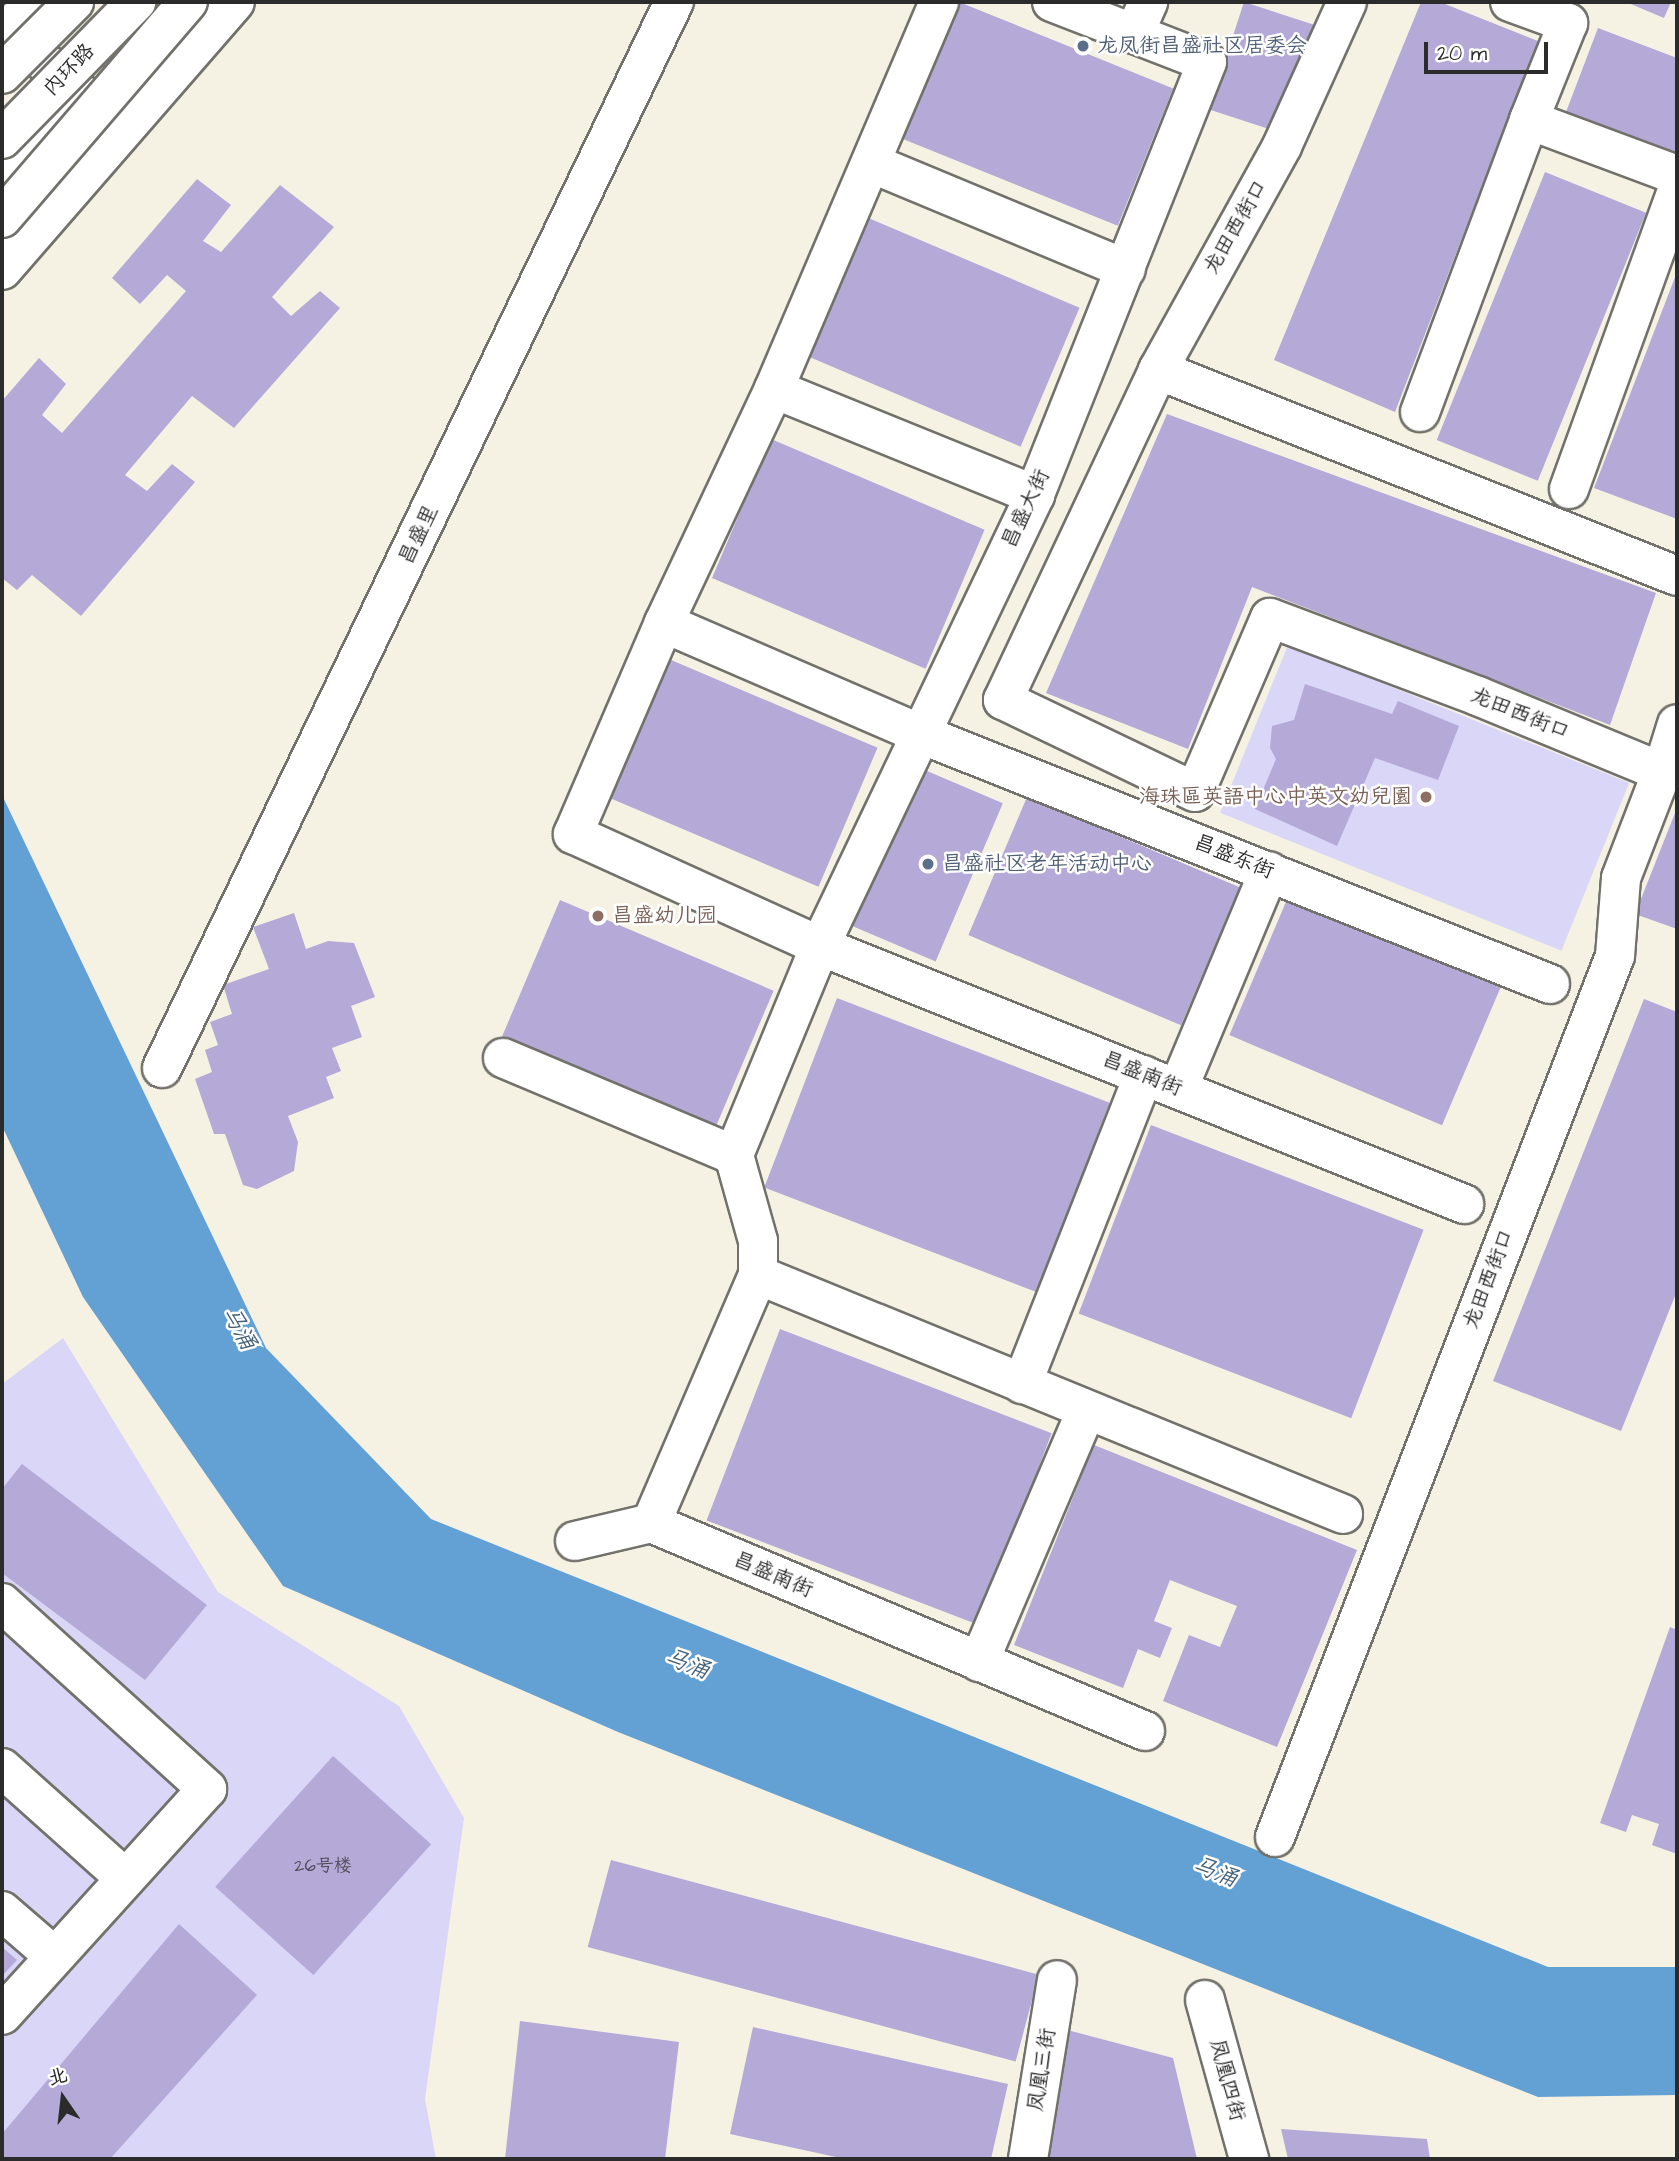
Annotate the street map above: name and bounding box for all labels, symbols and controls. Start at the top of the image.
scale bar [1427,28,1551,72]
place label: 龙凤街昌盛社区居委会 [1097,33,1307,59]
marker: 龙凤街昌盛社区居委会 [1075,38,1091,54]
street label: 内环路 [38,39,100,101]
text: 20 m [1437,39,1487,68]
street label: 龙田西街口 [1199,175,1273,279]
street label: 昌盛大街 [997,466,1055,552]
street label: 昌盛里 [394,501,444,569]
street label: 龙田西街口 [1467,683,1573,745]
place label: 海珠區英語中心中英文幼兒園 [1139,784,1412,810]
marker: 海珠區英語中心中英文幼兒園 [1418,789,1434,805]
street label: 昌盛东街 [1190,830,1278,884]
place label: 昌盛社区老年活动中心 [942,851,1152,877]
marker: 昌盛社区老年活动中心 [920,856,936,872]
place label: 昌盛幼儿园 [612,903,717,929]
marker: 昌盛幼儿园 [590,908,606,924]
street label: 昌盛南街 [1098,1047,1186,1101]
street label: 龙田西街口 [1458,1225,1520,1333]
water label: 马涌 [216,1301,262,1355]
street label: 昌盛南街 [729,1547,817,1603]
water label: 马涌 [661,1643,713,1685]
water label: 马涌 [1189,1851,1241,1893]
house number: 26号楼 [294,1855,352,1877]
street label: 凤凰三街 [1023,2027,1061,2113]
street label: 凤凰四街 [1204,2036,1250,2124]
text: 北 [45,2062,70,2093]
north arrow [28,2063,98,2133]

